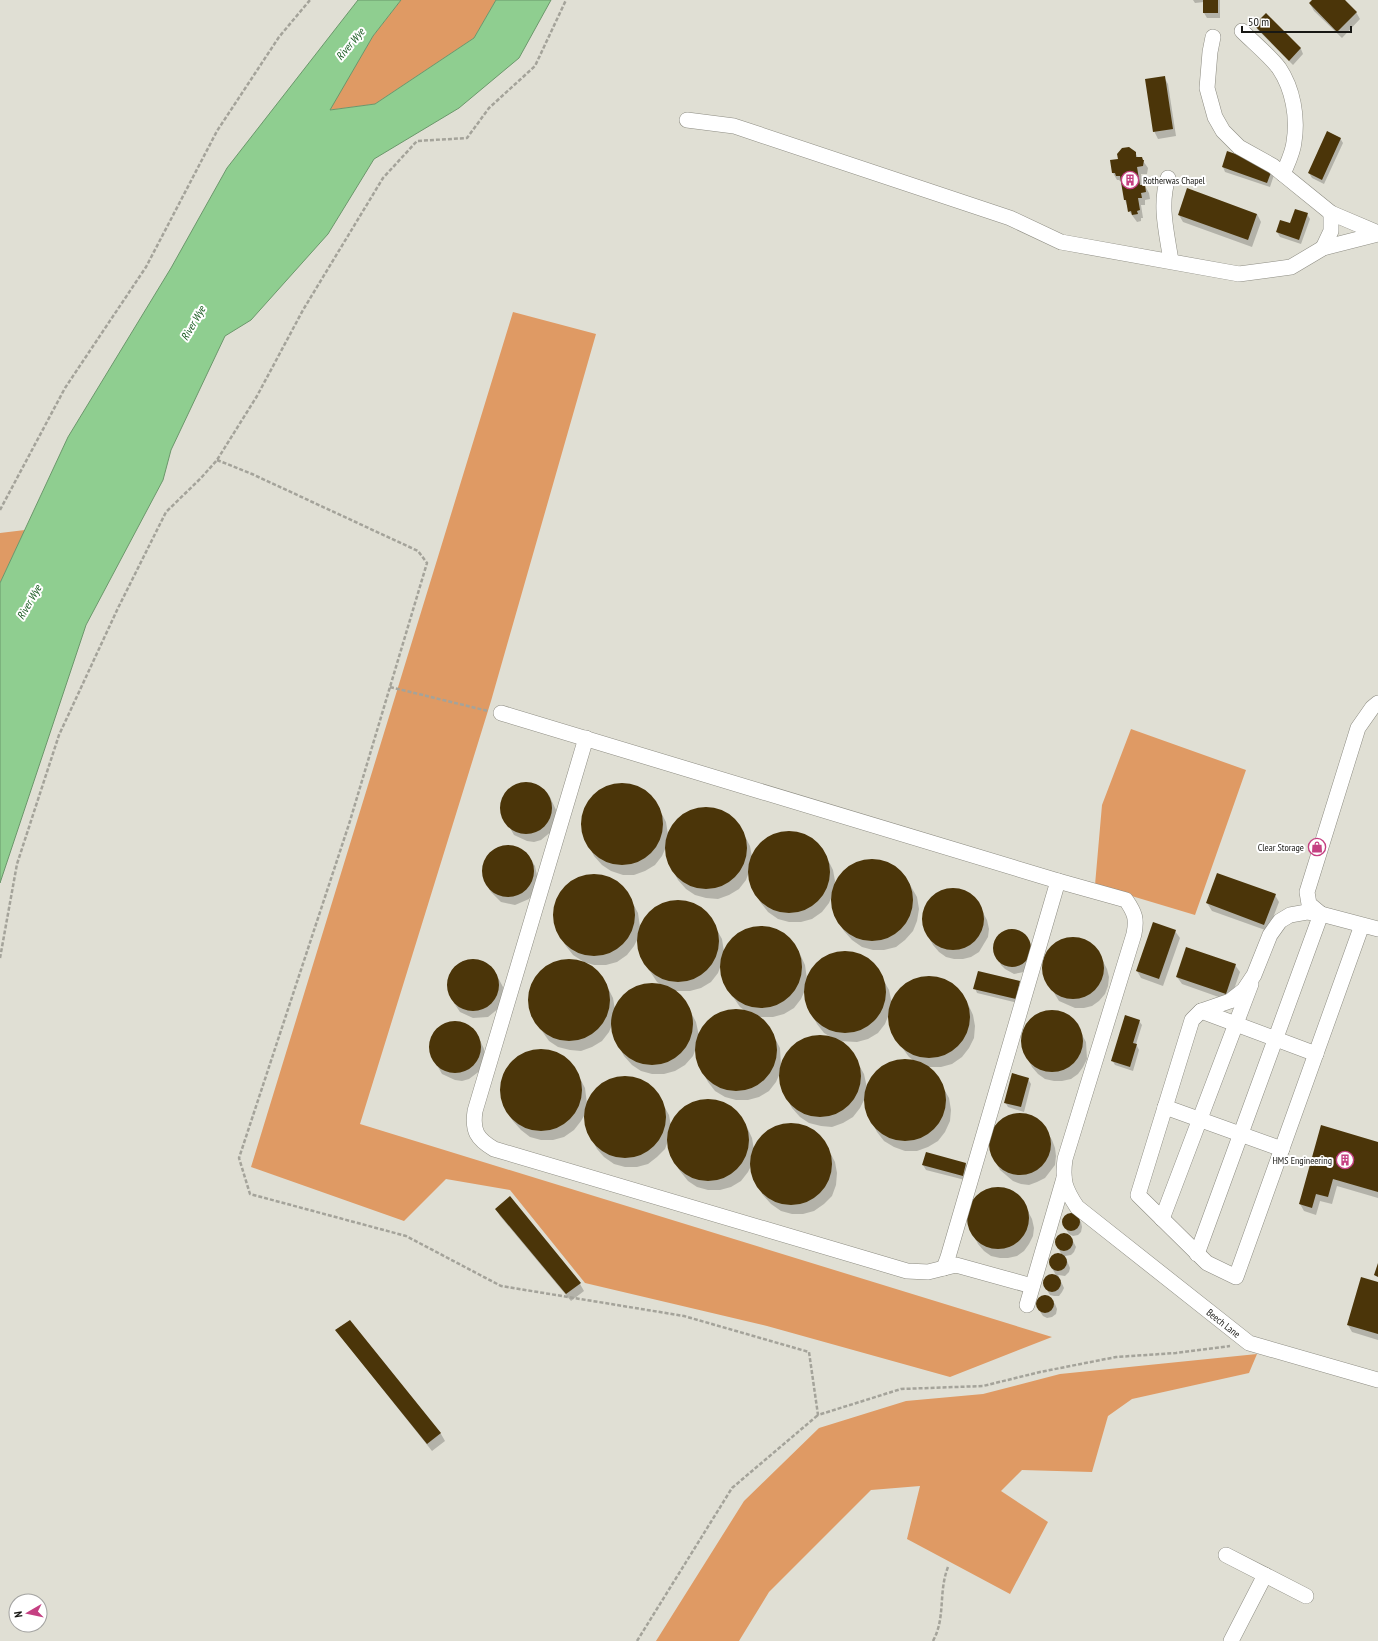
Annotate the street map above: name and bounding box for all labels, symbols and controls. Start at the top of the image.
scale bar [1242,8,1351,34]
text: 50 m [1248,14,1269,29]
water label: River Wye [333,24,368,63]
building icon: Rotherwas Chapel [1120,170,1140,190]
place label: Rotherwas Chapel [1143,174,1206,187]
water label: River Wye [178,302,209,343]
water label: River Wye [14,581,45,622]
shop icon: Clear Storage [1307,837,1327,857]
place label: Clear Storage [1258,841,1304,854]
building icon: HMS Engineering [1335,1150,1355,1170]
place label: HMS Engineering [1273,1154,1332,1167]
street label: Beech Lane [1204,1306,1243,1340]
north arrow [8,1593,48,1633]
text: N [11,1610,26,1619]

